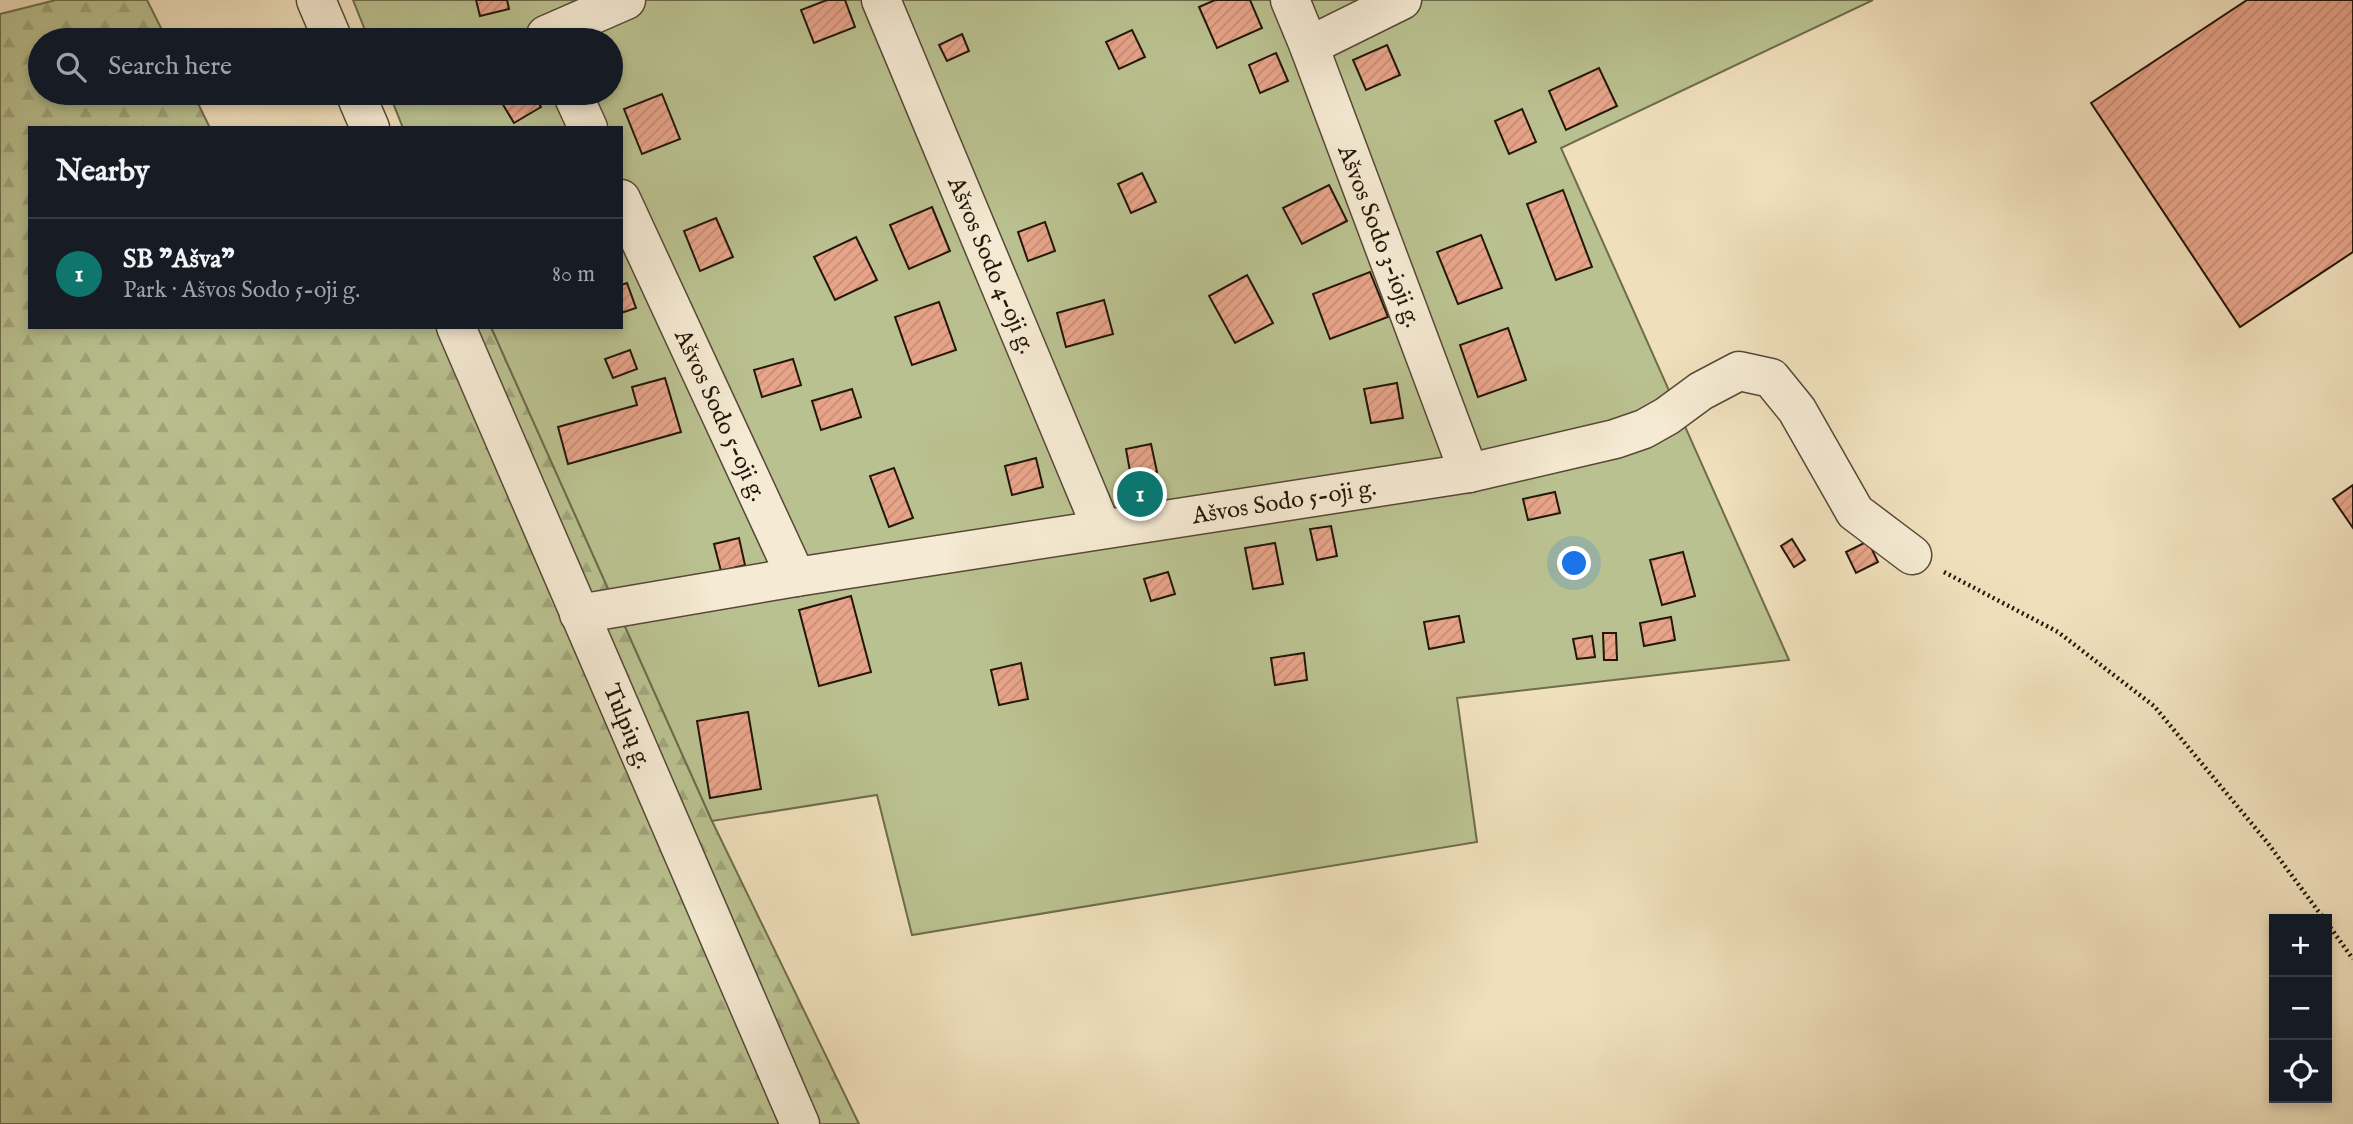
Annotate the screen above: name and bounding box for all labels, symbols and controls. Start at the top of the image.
search box [28,28,623,105]
icon: search [52,48,90,86]
text: Search here [108,50,232,83]
street label: Ašvos Sodo 3-ioji g. [1329,140,1428,332]
text: Nearby [56,153,149,191]
street label: Ašvos Sodo 4-oji g. [939,172,1042,359]
text: SB "Ašva" [123,243,234,276]
text: 1 [75,260,83,289]
text: 80 m [552,260,595,289]
text: Park · Ašvos Sodo 5-oji g. [123,276,360,305]
street label: Ašvos Sodo 5-oji g. [666,324,773,506]
pin: 1 [1117,468,1163,520]
street label: Ašvos Sodo 5-oji g. [1189,473,1378,532]
your location [1557,546,1591,580]
street label: Tulpių g. [595,679,658,774]
map controls [2269,914,2332,1103]
button: + [2269,914,2332,977]
button: − [2269,977,2332,1040]
button: locate [2269,1040,2332,1103]

